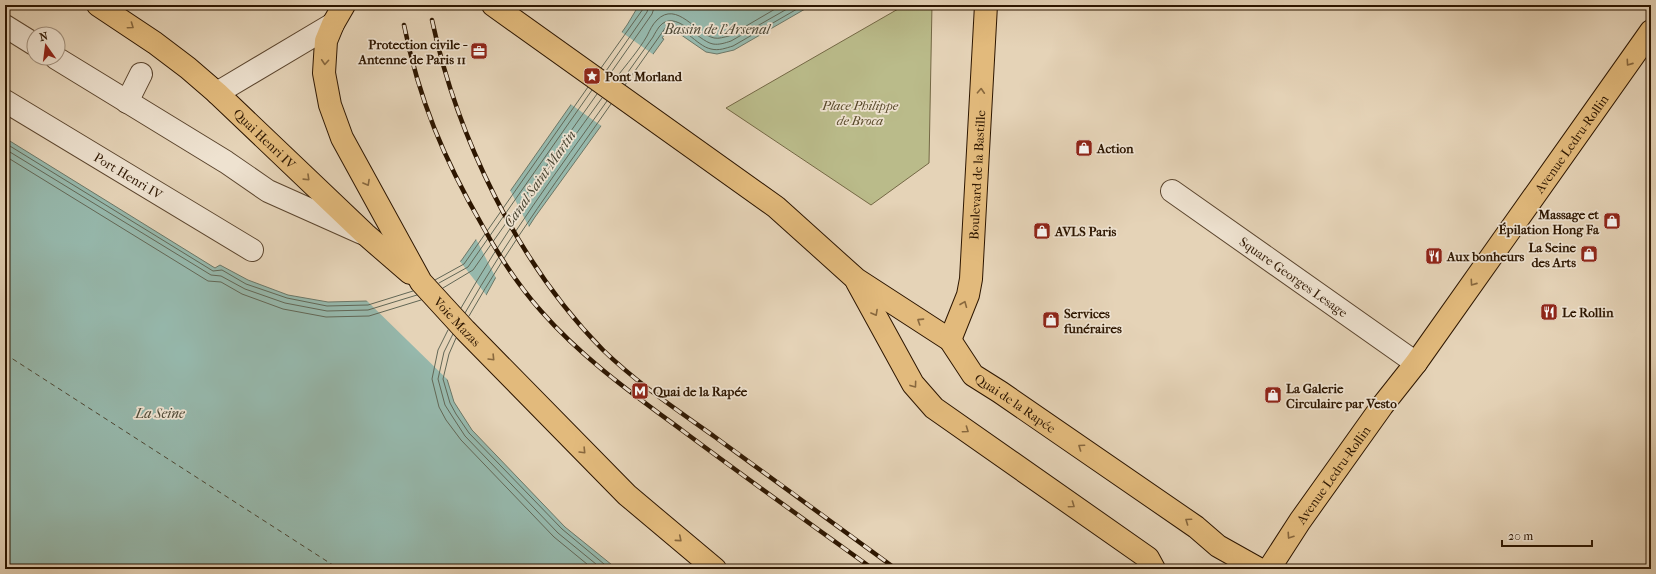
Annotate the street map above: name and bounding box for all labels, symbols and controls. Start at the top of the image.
one-way arrow [127,21,134,29]
water label: Bassin de l'Arsenal [663,21,771,38]
north arrow [26,26,66,66]
text: N [38,29,50,44]
place label: Protection civile - Antenne de Paris 11 [358,37,469,67]
office icon: Protection civile - Antenne de Paris 11 [469,41,489,61]
one-way arrow [1626,58,1633,65]
one-way arrow [320,59,329,65]
place icon: Pont Morland [582,66,602,86]
place label: Pont Morland [605,69,683,84]
one-way arrow [977,88,986,94]
street label: Avenue Ledru-Rollin [1531,91,1611,196]
park label: Place Philippe de Broca [821,98,899,128]
street label: Quai Henri IV [231,105,299,172]
street label: Boulevard de la Bastille [966,109,988,240]
water label: Canal Saint-Martin [500,127,580,231]
shop icon: Action [1074,138,1094,158]
place label: Action [1096,141,1134,156]
street label: Port Henri IV [91,149,166,202]
one-way arrow [302,173,309,180]
one-way arrow [362,179,369,186]
place label: Massage et Épilation Hong Fa [1499,207,1600,238]
shop icon: Massage et Épilation Hong Fa [1602,211,1622,231]
shop icon: AVLS Paris [1032,221,1052,241]
place label: AVLS Paris [1054,224,1117,239]
street label: Square Georges Lesage [1237,234,1351,320]
place label: La Seine des Arts [1528,240,1577,270]
shop icon: La Seine des Arts [1579,244,1599,264]
restaurant icon: Aux bonheurs [1424,246,1444,266]
place label: Aux bonheurs [1446,249,1525,264]
one-way arrow [1471,279,1478,286]
street label: Voie Mazas [430,293,484,349]
one-way arrow [960,301,968,308]
restaurant icon: Le Rollin [1539,302,1559,322]
place label: Le Rollin [1562,305,1614,320]
place label: Services funéraires [1063,306,1122,336]
one-way arrow [870,309,877,316]
shop icon: Services funéraires [1041,310,1061,330]
one-way arrow [917,318,924,326]
one-way arrow [487,353,495,361]
street label: Quai de la Rapée [972,371,1059,436]
metro station icon: Quai de la Rapée [630,381,650,401]
one-way arrow [910,381,917,388]
place label: La Galerie Circulaire par Vesto [1286,381,1397,412]
place label: Quai de la Rapée [653,384,748,400]
shop icon: La Galerie Circulaire par Vesto [1263,385,1283,405]
water label: La Seine [134,405,185,422]
street label: Avenue Ledru-Rollin [1292,422,1373,527]
one-way arrow [962,425,969,433]
one-way arrow [1078,445,1085,452]
one-way arrow [578,446,586,454]
one-way arrow [1068,500,1075,507]
one-way arrow [1185,519,1192,526]
scale bar [1502,522,1592,548]
text: 20 m [1508,529,1533,543]
one-way arrow [1287,531,1294,538]
one-way arrow [674,534,681,541]

